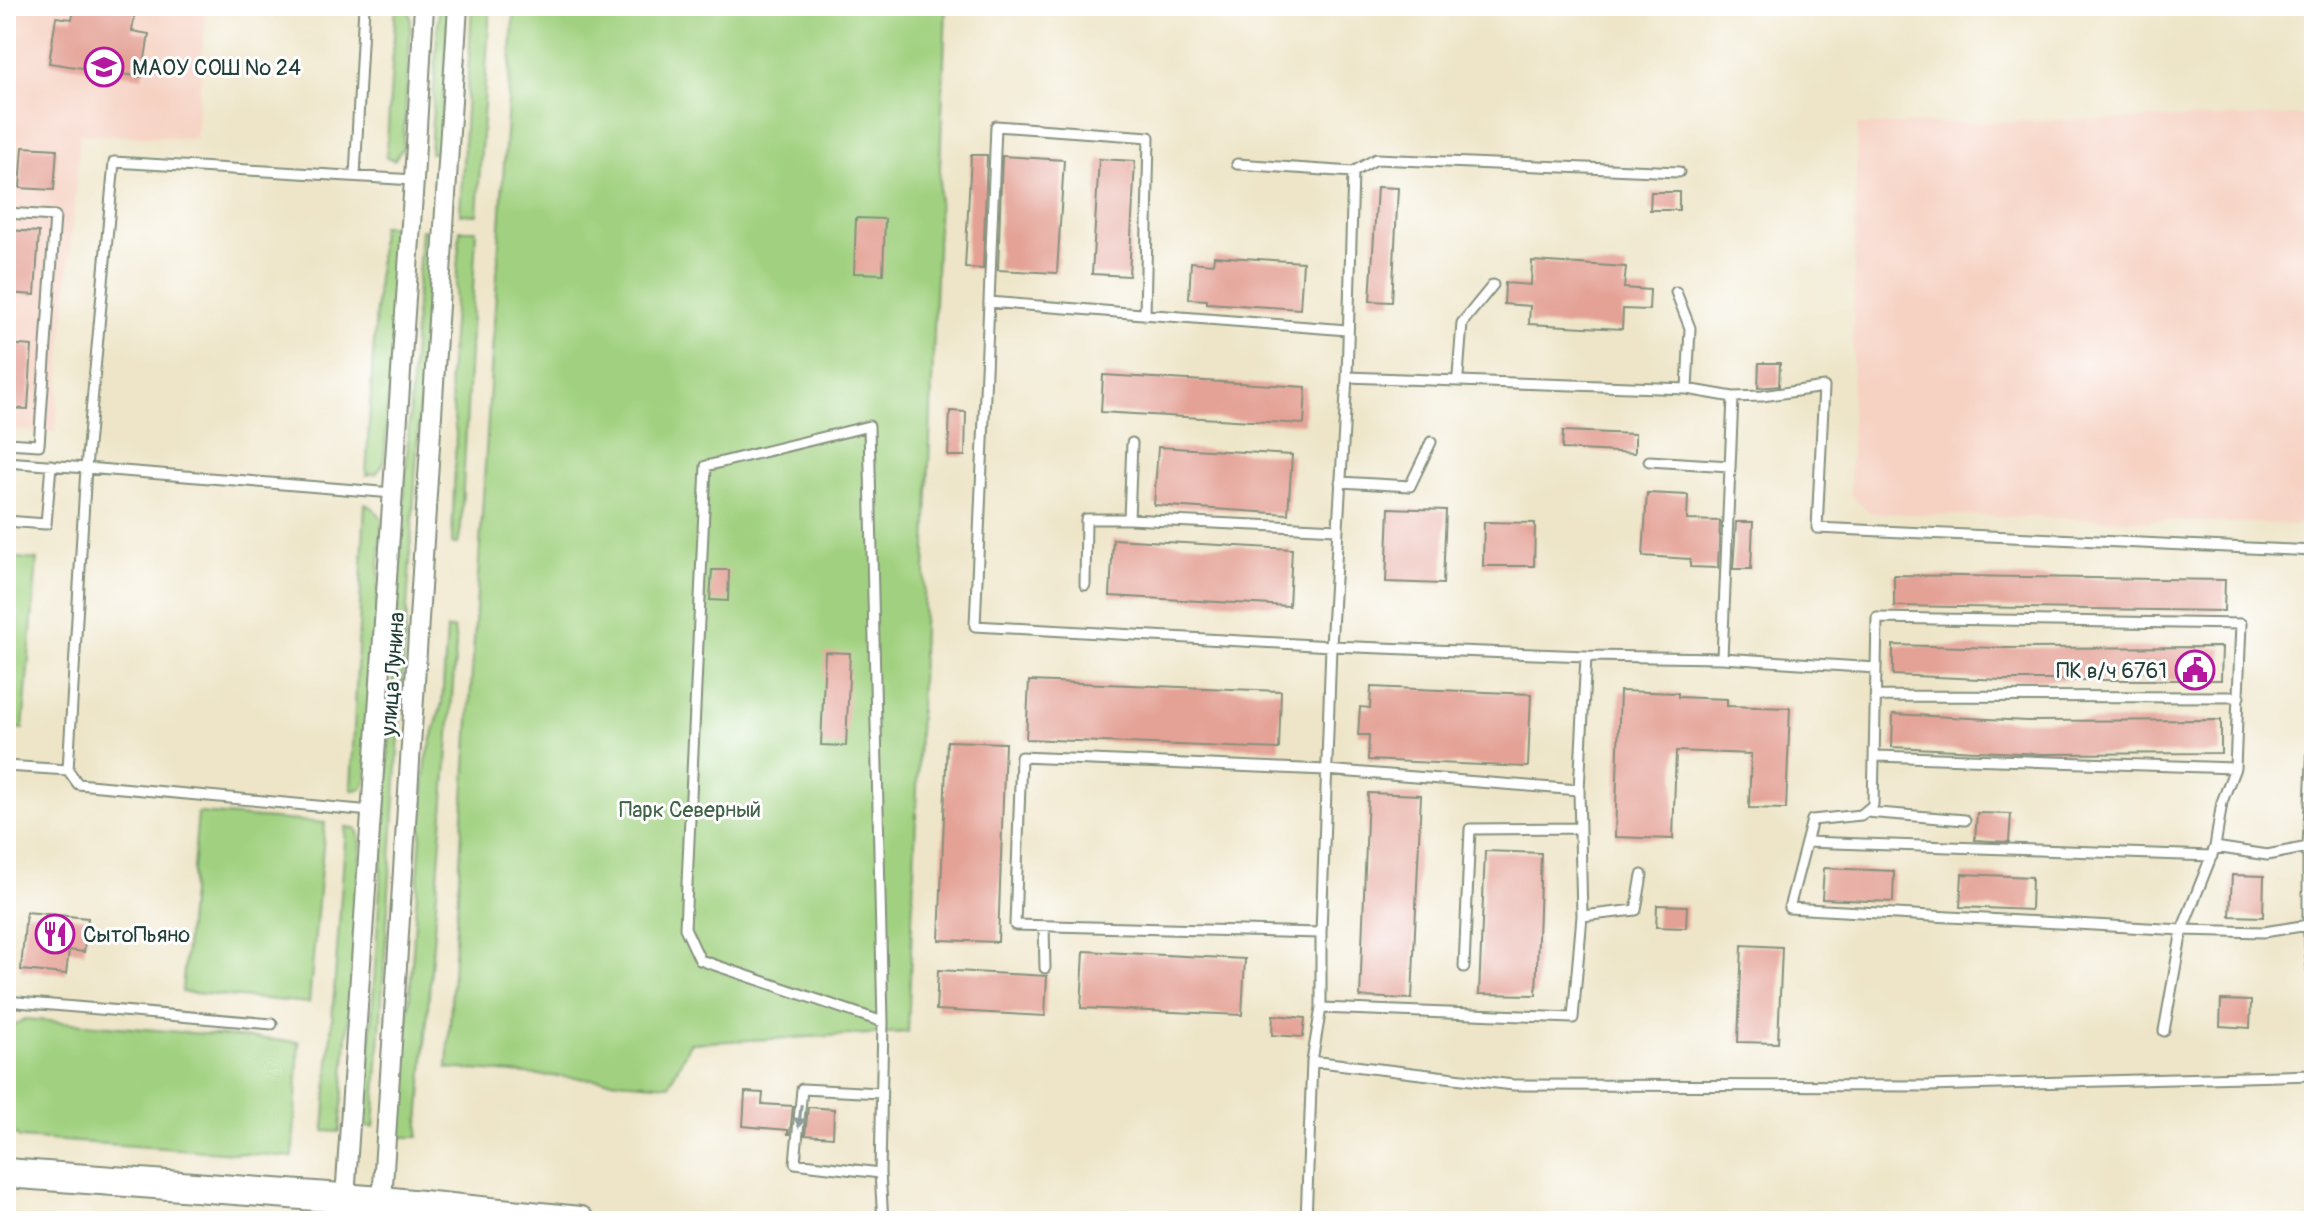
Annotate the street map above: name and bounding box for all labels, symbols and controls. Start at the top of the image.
school or university icon: МАОУ СОШ № 24 [83,46,125,88]
place label: МАОУ СОШ № 24 [132,54,301,82]
street label: улица Лунина [375,611,411,738]
public building icon: ПК в/ч 6761 [2174,649,2216,691]
place label: ПК в/ч 6761 [2056,657,2167,685]
park label: Парк Северный [619,796,761,824]
restaurant icon: СытоПьяно [34,913,76,955]
place label: СытоПьяно [83,921,190,949]
one-way arrow [793,1104,806,1129]

